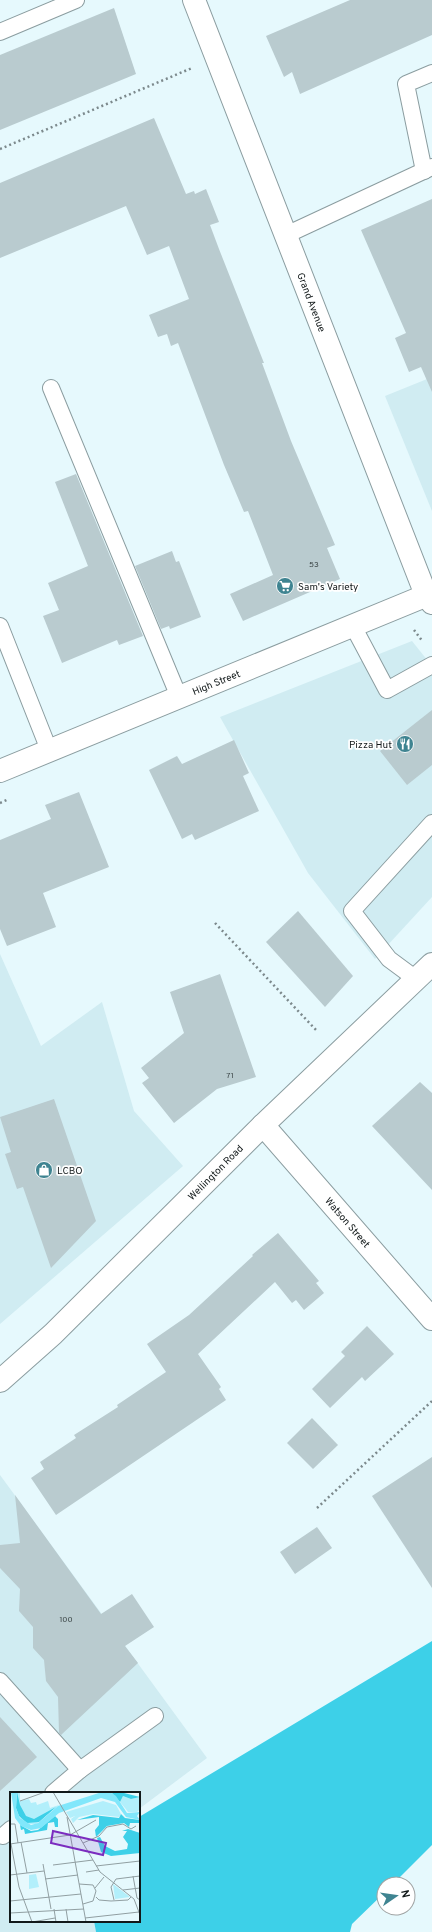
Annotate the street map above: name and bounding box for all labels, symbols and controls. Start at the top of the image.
street label: Grand Avenue [293,271,328,334]
house number: 53 [309,560,319,570]
supermarket icon: Sam's Variety [275,576,295,596]
place label: Sam's Variety [298,581,358,594]
street label: High Street [191,668,243,699]
restaurant icon: Pizza Hut [395,734,415,754]
place label: Pizza Hut [349,739,392,752]
house number: 71 [226,1071,234,1081]
street label: Wellington Road [186,1143,247,1204]
shop icon: LCBO [34,1160,54,1180]
place label: LCBO [57,1165,83,1178]
street label: Watson Street [321,1195,372,1251]
house number: 100 [59,1615,73,1625]
inset map [10,1792,140,1922]
north arrow [376,1876,416,1916]
text: N [397,1889,412,1899]

